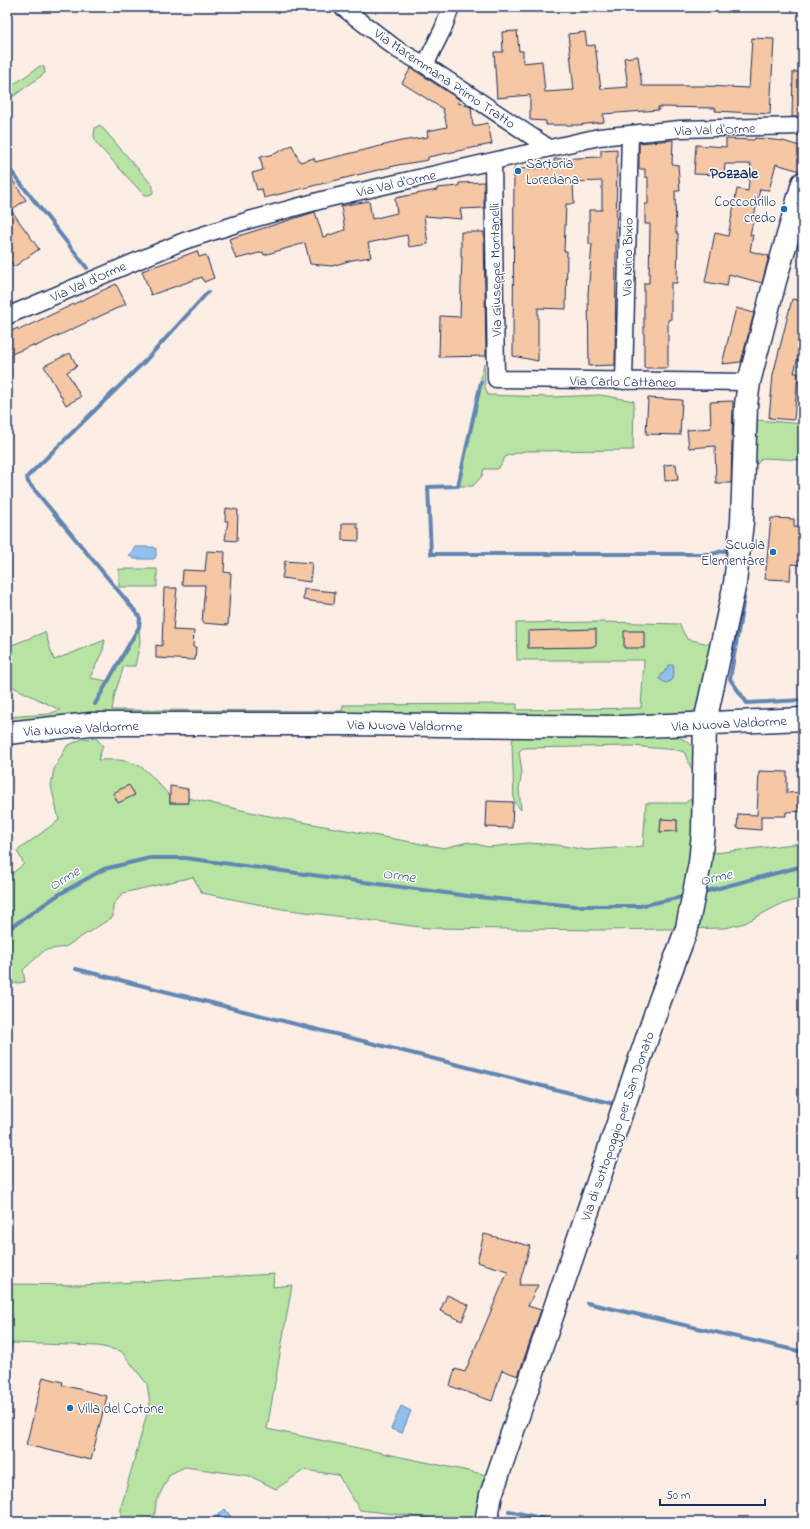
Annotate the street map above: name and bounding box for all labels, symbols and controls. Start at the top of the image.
street label: Via Maremmana Primo Tratto [368,23,519,135]
street label: Via Val d'Orme [673,119,757,142]
place label: Sartoria Loredana [526,154,579,191]
district label: Pozzale [710,162,759,186]
street label: Via Val d'Orme [354,165,439,204]
marker: Sartoria Loredana [513,166,523,176]
place label: Coccodrillo credo [715,192,776,229]
street label: Via Giuseppe Montanelli [485,203,508,338]
marker: Coccodrillo credo [779,204,789,214]
street label: Via Nino Bixio [617,218,640,297]
street label: Via Val d'Orme [46,256,130,309]
street label: Via Carlo Cattaneo [569,371,676,394]
place label: Scuola Elementare [701,535,766,572]
marker: Scuola Elementare [768,547,778,557]
street label: Via Nuova Valdorme [670,711,788,738]
street label: Via Nuova Valdorme [346,715,463,738]
street label: Via Nuova Valdorme [22,716,140,743]
water label: Orme [45,860,85,897]
water label: Orme [381,863,418,889]
water label: Orme [698,863,736,892]
street label: Via di sottopoggio per San Donato [576,1029,662,1225]
place label: Villa del Cotone [77,1399,164,1420]
marker: Villa del Cotone [65,1403,75,1413]
scale bar [660,1481,765,1507]
text: 50 m [666,1487,690,1505]

